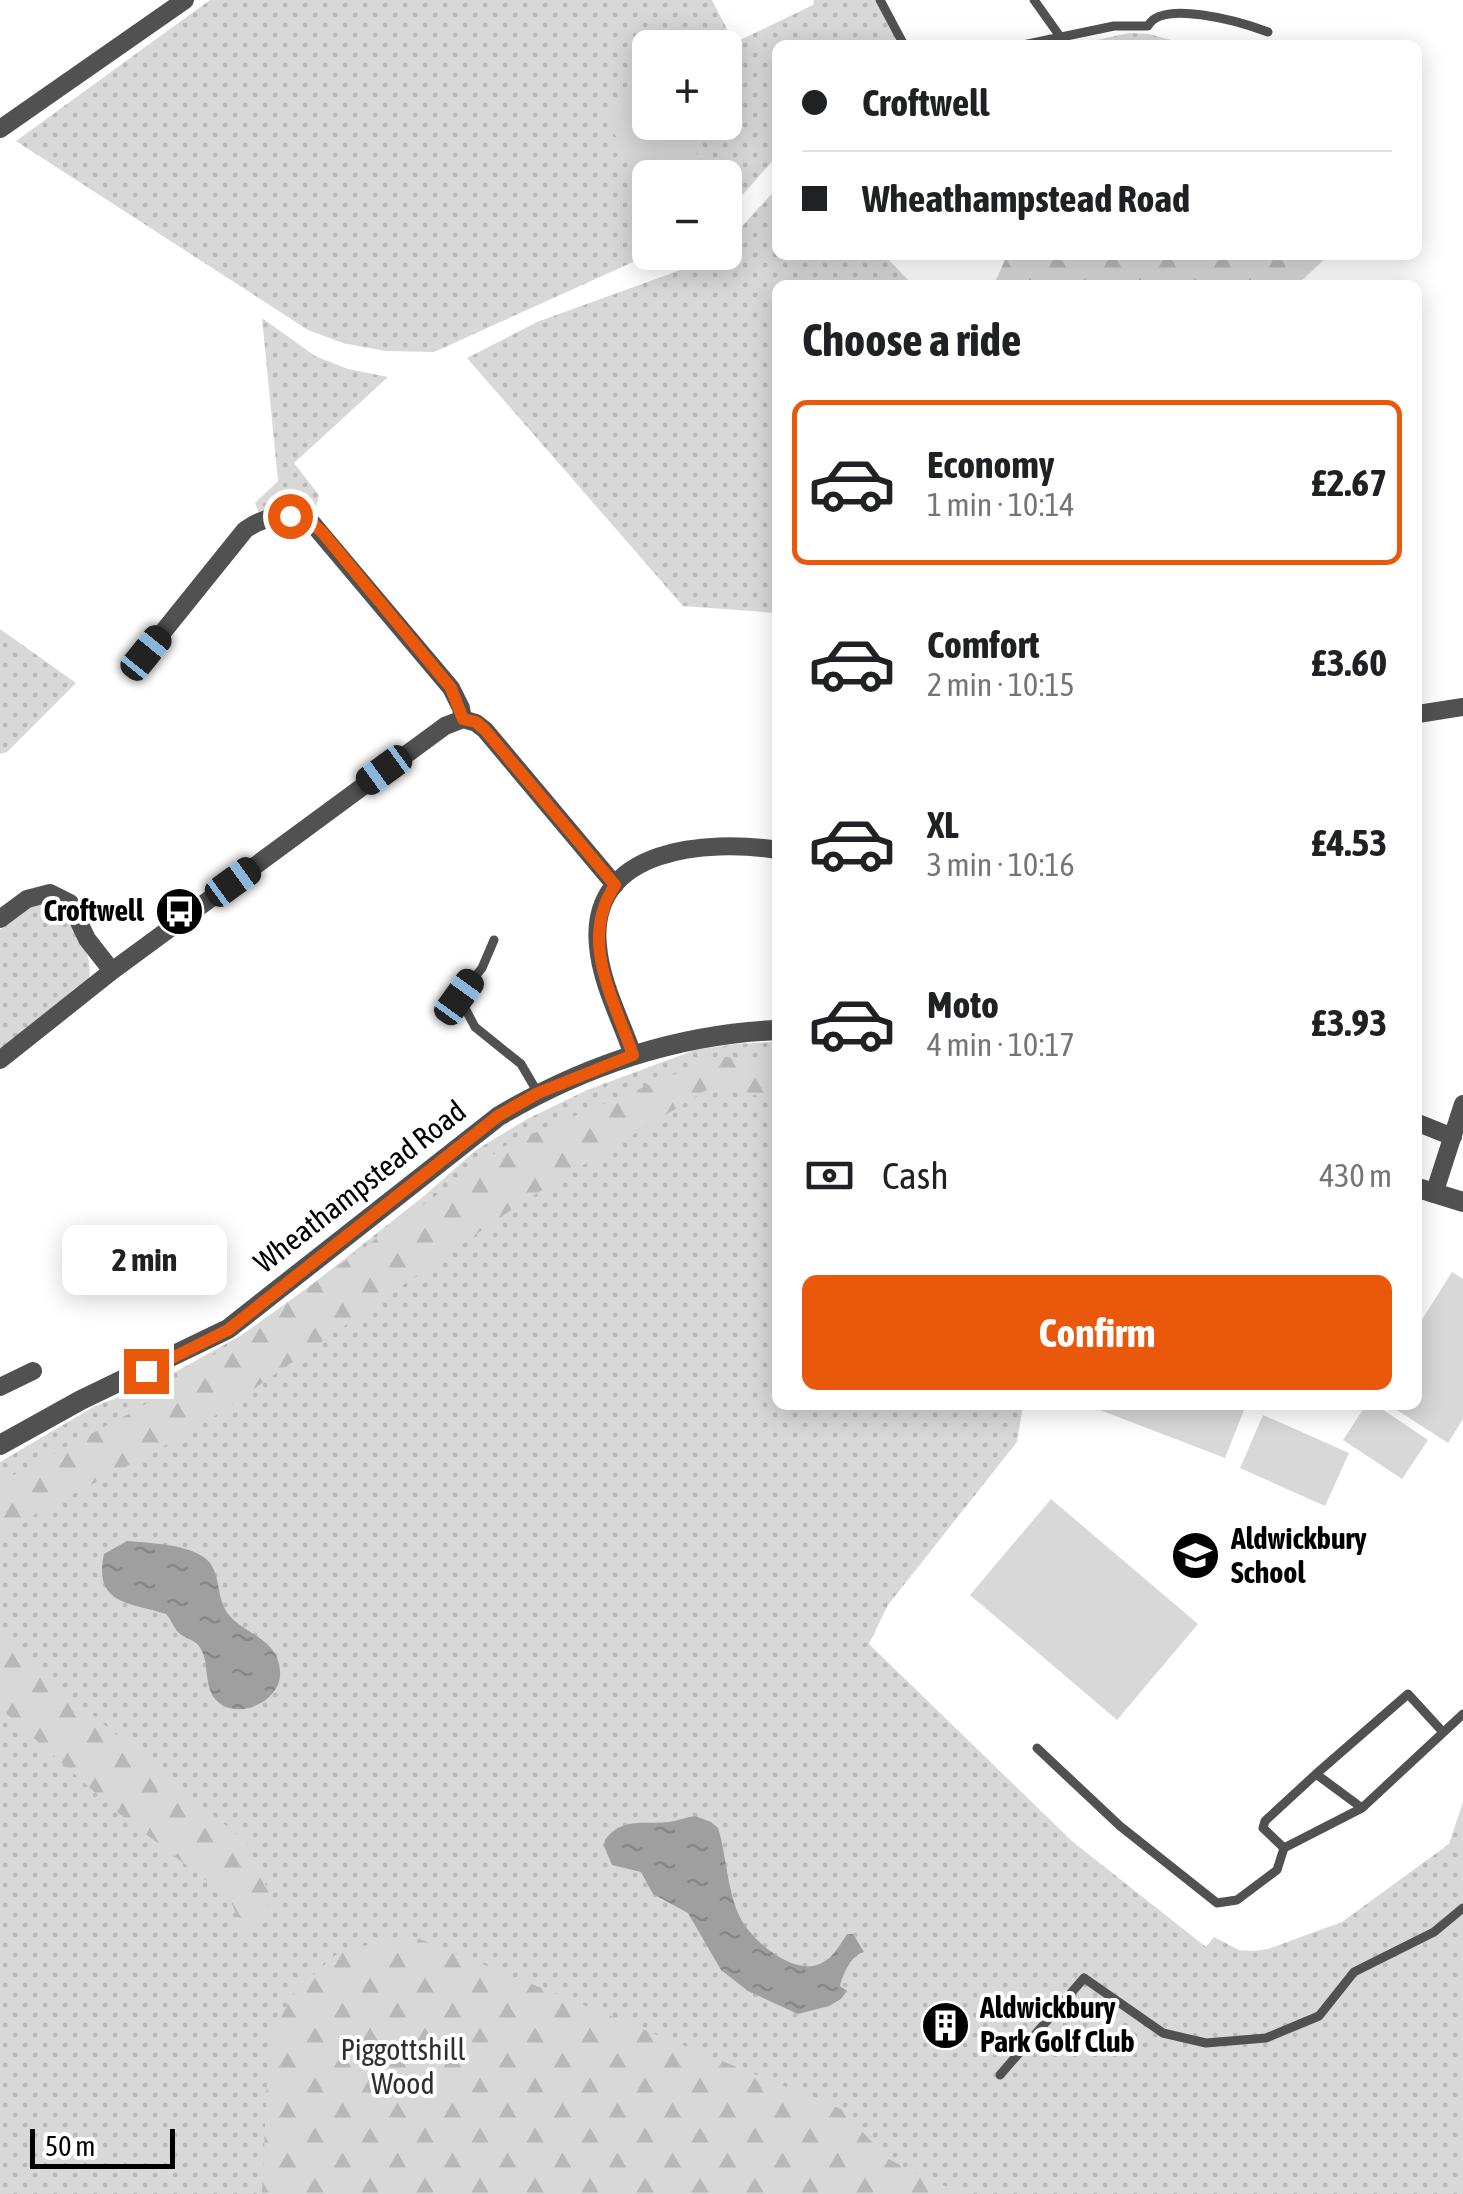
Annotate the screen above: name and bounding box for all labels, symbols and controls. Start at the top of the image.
map controls [632,30,742,270]
button: + [632,30,742,140]
text: Croftwell [862,81,989,124]
button: − [632,160,742,270]
text: Wheathampstead Road [862,177,1190,220]
text: Choose a ride [802,314,1021,366]
icon: car [807,438,897,528]
text: Economy [927,443,1054,486]
text: £2.67 [1311,461,1387,504]
text: 1 min · 10:14 [927,486,1074,523]
route start [268,494,313,539]
icon: car [807,618,897,708]
car [115,620,177,686]
text: Comfort [927,623,1039,666]
text: £3.60 [1311,641,1387,684]
text: 2 min · 10:15 [927,666,1074,703]
car [351,740,417,800]
icon: car [807,798,897,888]
text: XL [927,803,959,846]
text: £4.53 [1311,821,1387,864]
text: 3 min · 10:16 [927,846,1074,883]
car [200,852,266,912]
bus stop icon: Croftwell [153,885,205,937]
place label: Croftwell [44,893,145,927]
car [429,964,489,1030]
icon: car [807,978,897,1068]
text: Moto [927,983,999,1026]
text: £3.93 [1311,1001,1387,1044]
text: 4 min · 10:17 [927,1026,1074,1063]
street label: Wheathampstead Road [247,1093,472,1279]
icon: cash [802,1148,857,1203]
text: Cash [882,1154,949,1197]
text: 430 m [1319,1157,1392,1194]
callout: 2 min [64,1226,228,1296]
text: 2 min [112,1241,177,1278]
button: Confirm [802,1275,1392,1390]
route end [124,1349,169,1394]
place label: Aldwickbury School [1230,1521,1367,1589]
school or university icon: Aldwickbury School [1170,1530,1222,1582]
place label: Aldwickbury Park Golf Club [979,1990,1135,2058]
building icon: Aldwickbury Park Golf Club [919,1999,971,2051]
park label: Piggottshill Wood [341,2032,466,2100]
scale bar [30,2124,175,2168]
text: 50 m [45,2130,95,2162]

